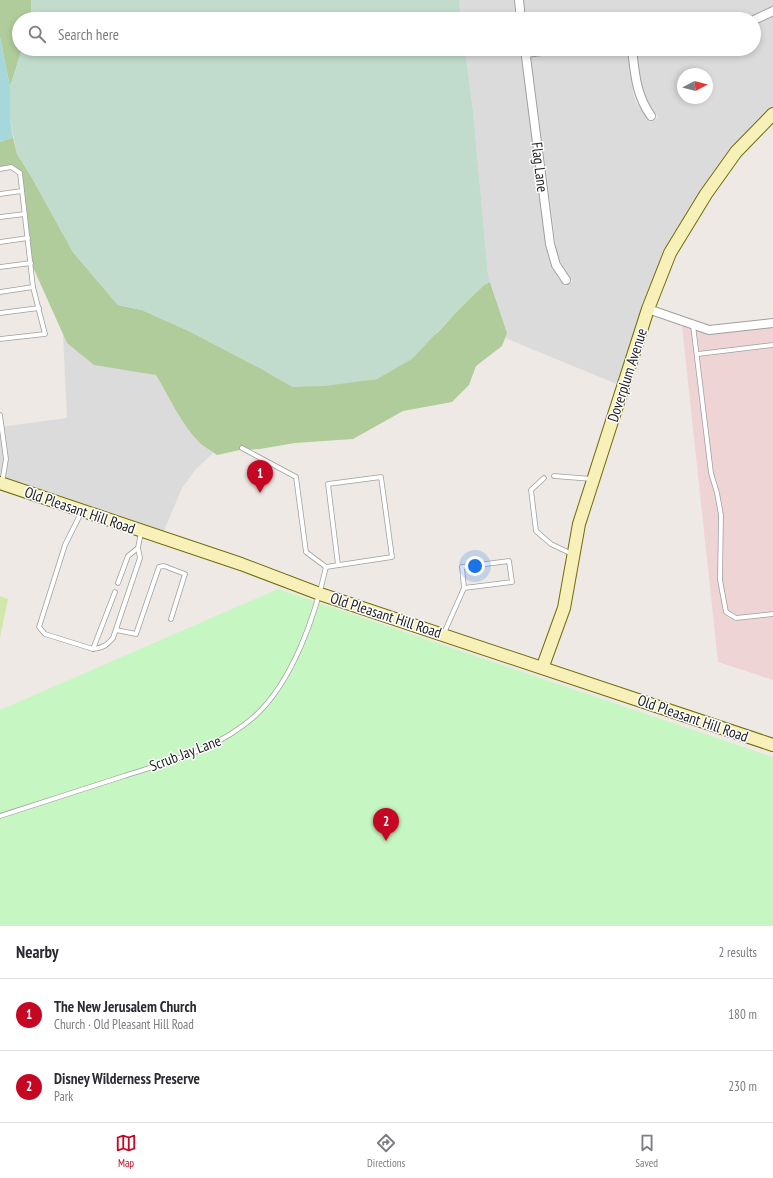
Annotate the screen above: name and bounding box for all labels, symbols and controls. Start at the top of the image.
search box [12,12,761,56]
icon: search [26,23,48,45]
text: Search here [58,25,119,44]
north arrow [677,68,713,104]
street label: Flag Lane [528,141,552,193]
street label: Doverplum Avenue [603,326,651,424]
pin: 1 [247,460,273,493]
street label: Old Pleasant Hill Road [22,482,138,538]
your location [465,556,485,576]
street label: Old Pleasant Hill Road [328,588,444,642]
street label: Old Pleasant Hill Road [635,690,751,746]
street label: Scrub Jay Lane [147,731,223,775]
pin: 2 [373,808,399,841]
text: Nearby [16,941,59,963]
text: 2 results [718,944,757,961]
text: The New Jerusalem Church [54,997,196,1016]
text: 1 [26,1006,32,1023]
text: 180 m [728,1006,757,1023]
text: Church · Old Pleasant Hill Road [54,1016,194,1033]
text: Disney Wilderness Preserve [54,1069,200,1088]
text: 2 [26,1078,32,1095]
text: 230 m [728,1078,757,1095]
text: Park [54,1088,73,1105]
tab: Map [115,1132,137,1170]
tab: Directions [367,1132,405,1170]
tab: Saved [635,1132,658,1170]

